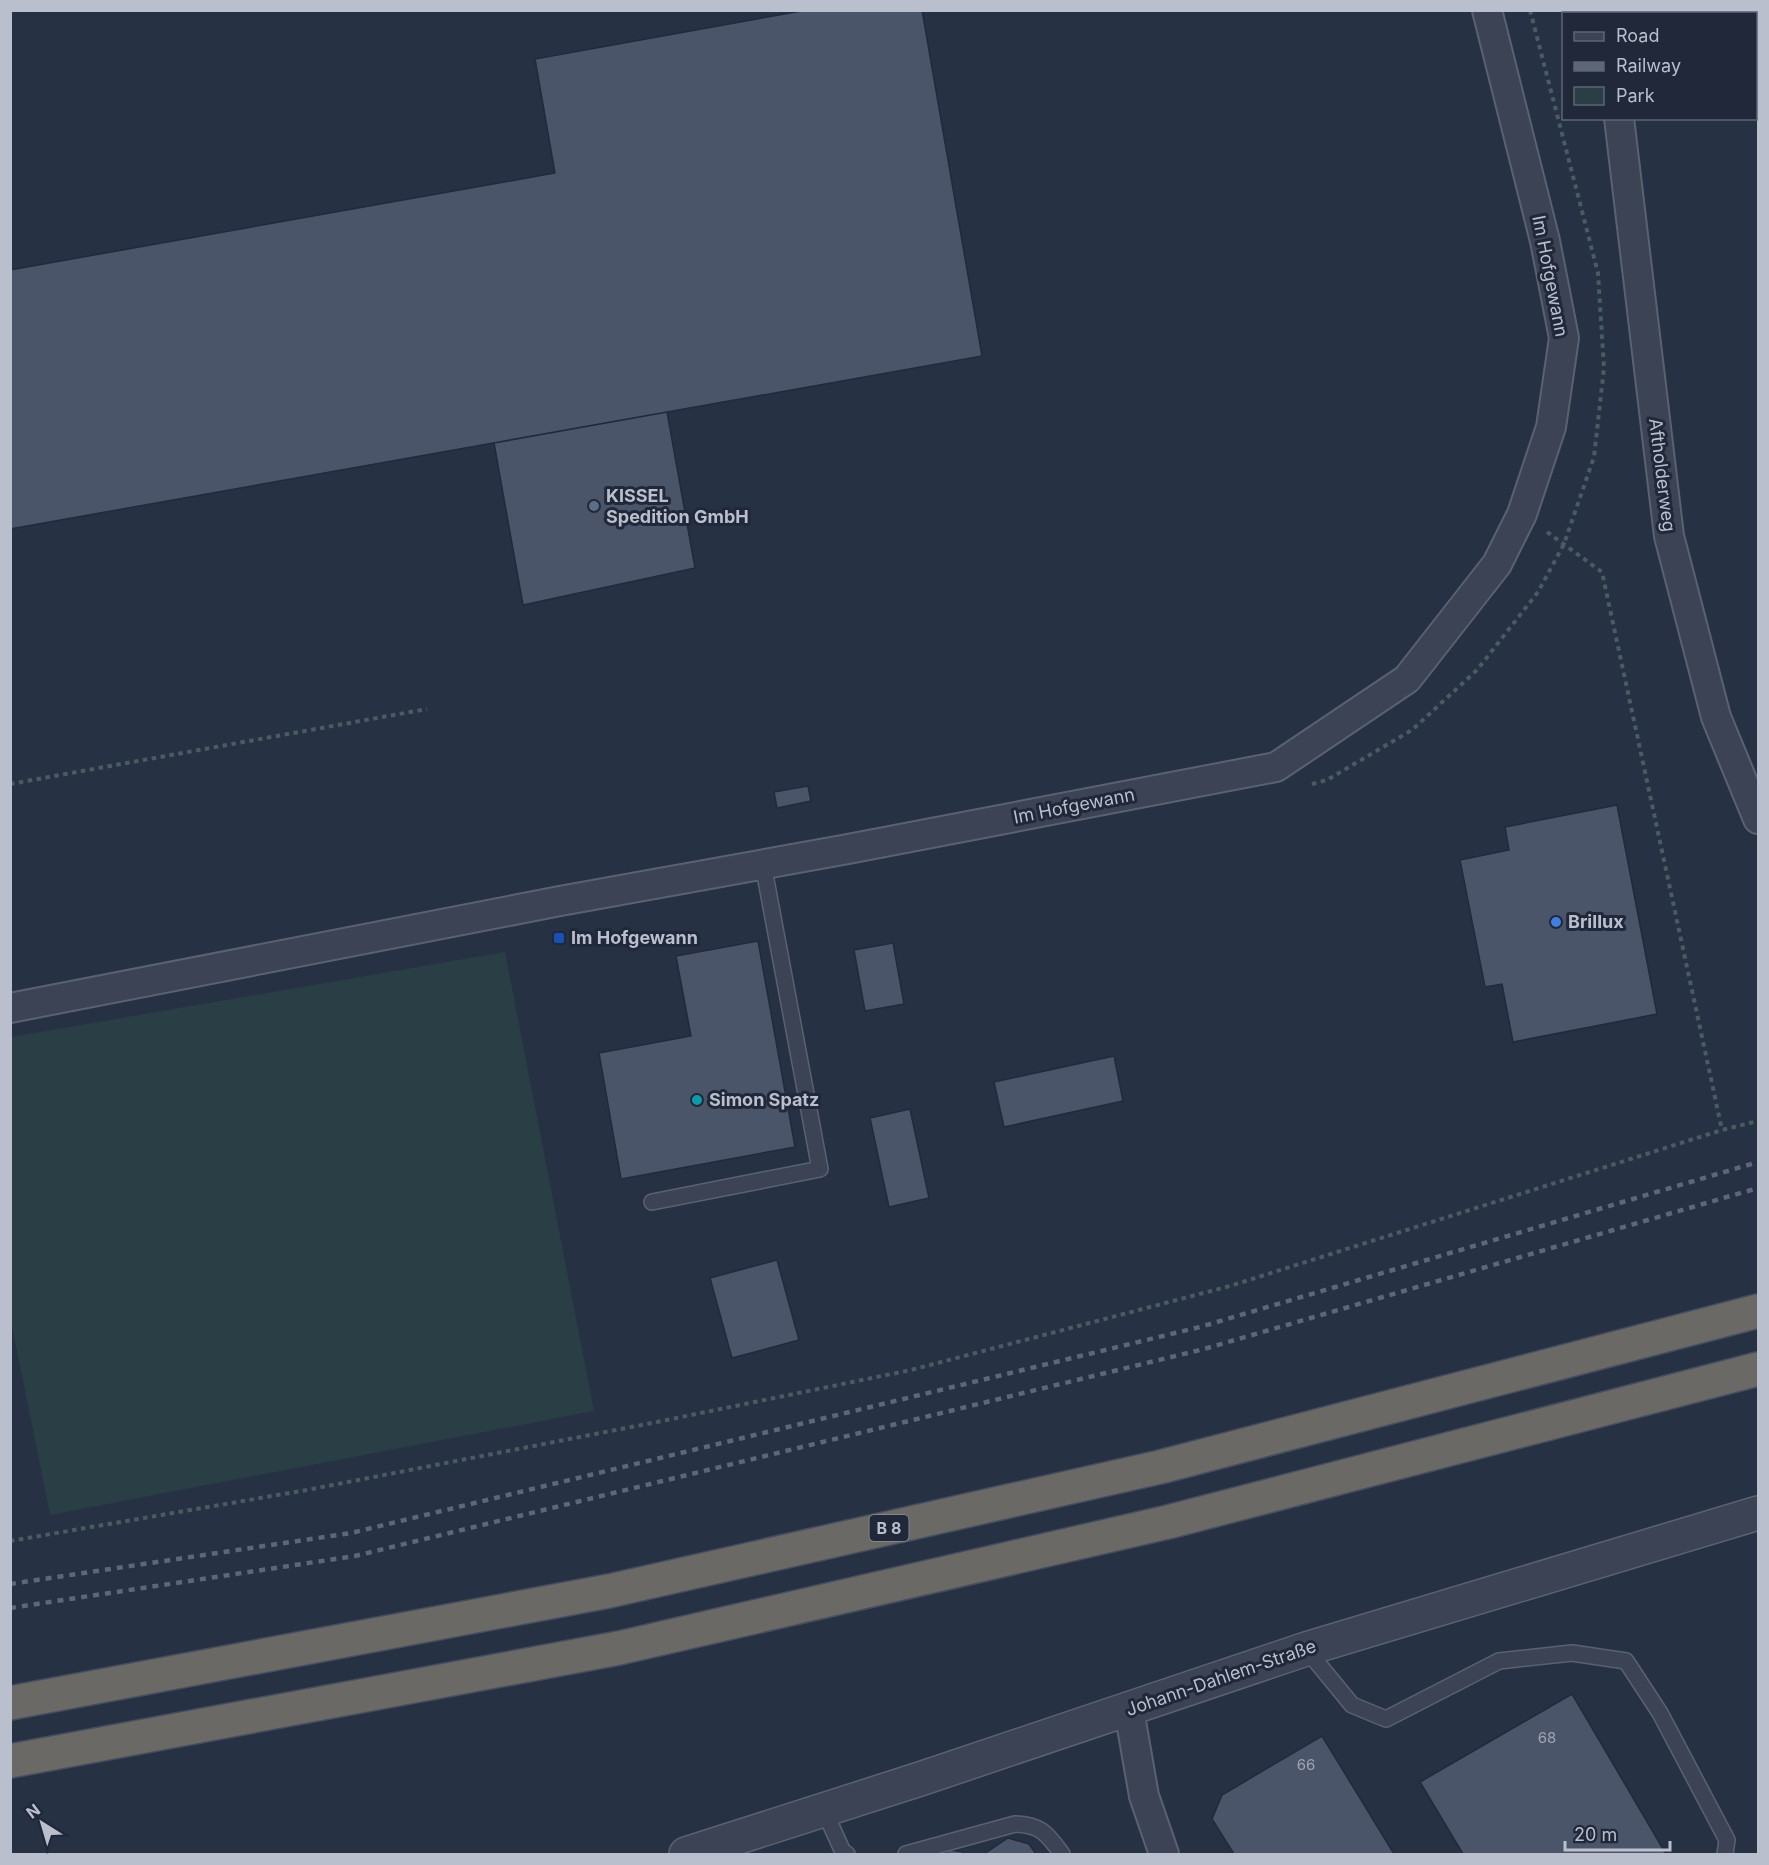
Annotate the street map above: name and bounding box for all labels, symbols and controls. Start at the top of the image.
legend [1562,12,1757,120]
text: Road [1616,25,1659,46]
text: Railway [1616,55,1681,76]
text: Park [1616,85,1655,106]
street label: Im Hofgewann [1528,213,1573,338]
street label: Aftholderweg [1645,417,1680,533]
place label: KISSEL Spedition GmbH [606,485,749,527]
marker: KISSEL Spedition GmbH [587,499,601,513]
street label: Im Hofgewann [1011,783,1136,828]
place label: Brillux [1568,911,1624,932]
marker: Brillux [1549,915,1563,929]
place label: Im Hofgewann [571,927,698,948]
marker: Im Hofgewann [552,931,566,945]
place label: Simon Spatz [709,1089,819,1110]
marker: Simon Spatz [690,1093,704,1107]
road number: B 8 [870,1515,908,1541]
street label: Johann-Dahlem-Straße [1123,1635,1319,1720]
house number: 68 [1538,1728,1556,1747]
house number: 66 [1297,1755,1315,1774]
north arrow [12,1793,72,1853]
text: N [22,1799,44,1823]
scale bar [1565,1814,1670,1852]
text: 20 m [1574,1824,1617,1845]

